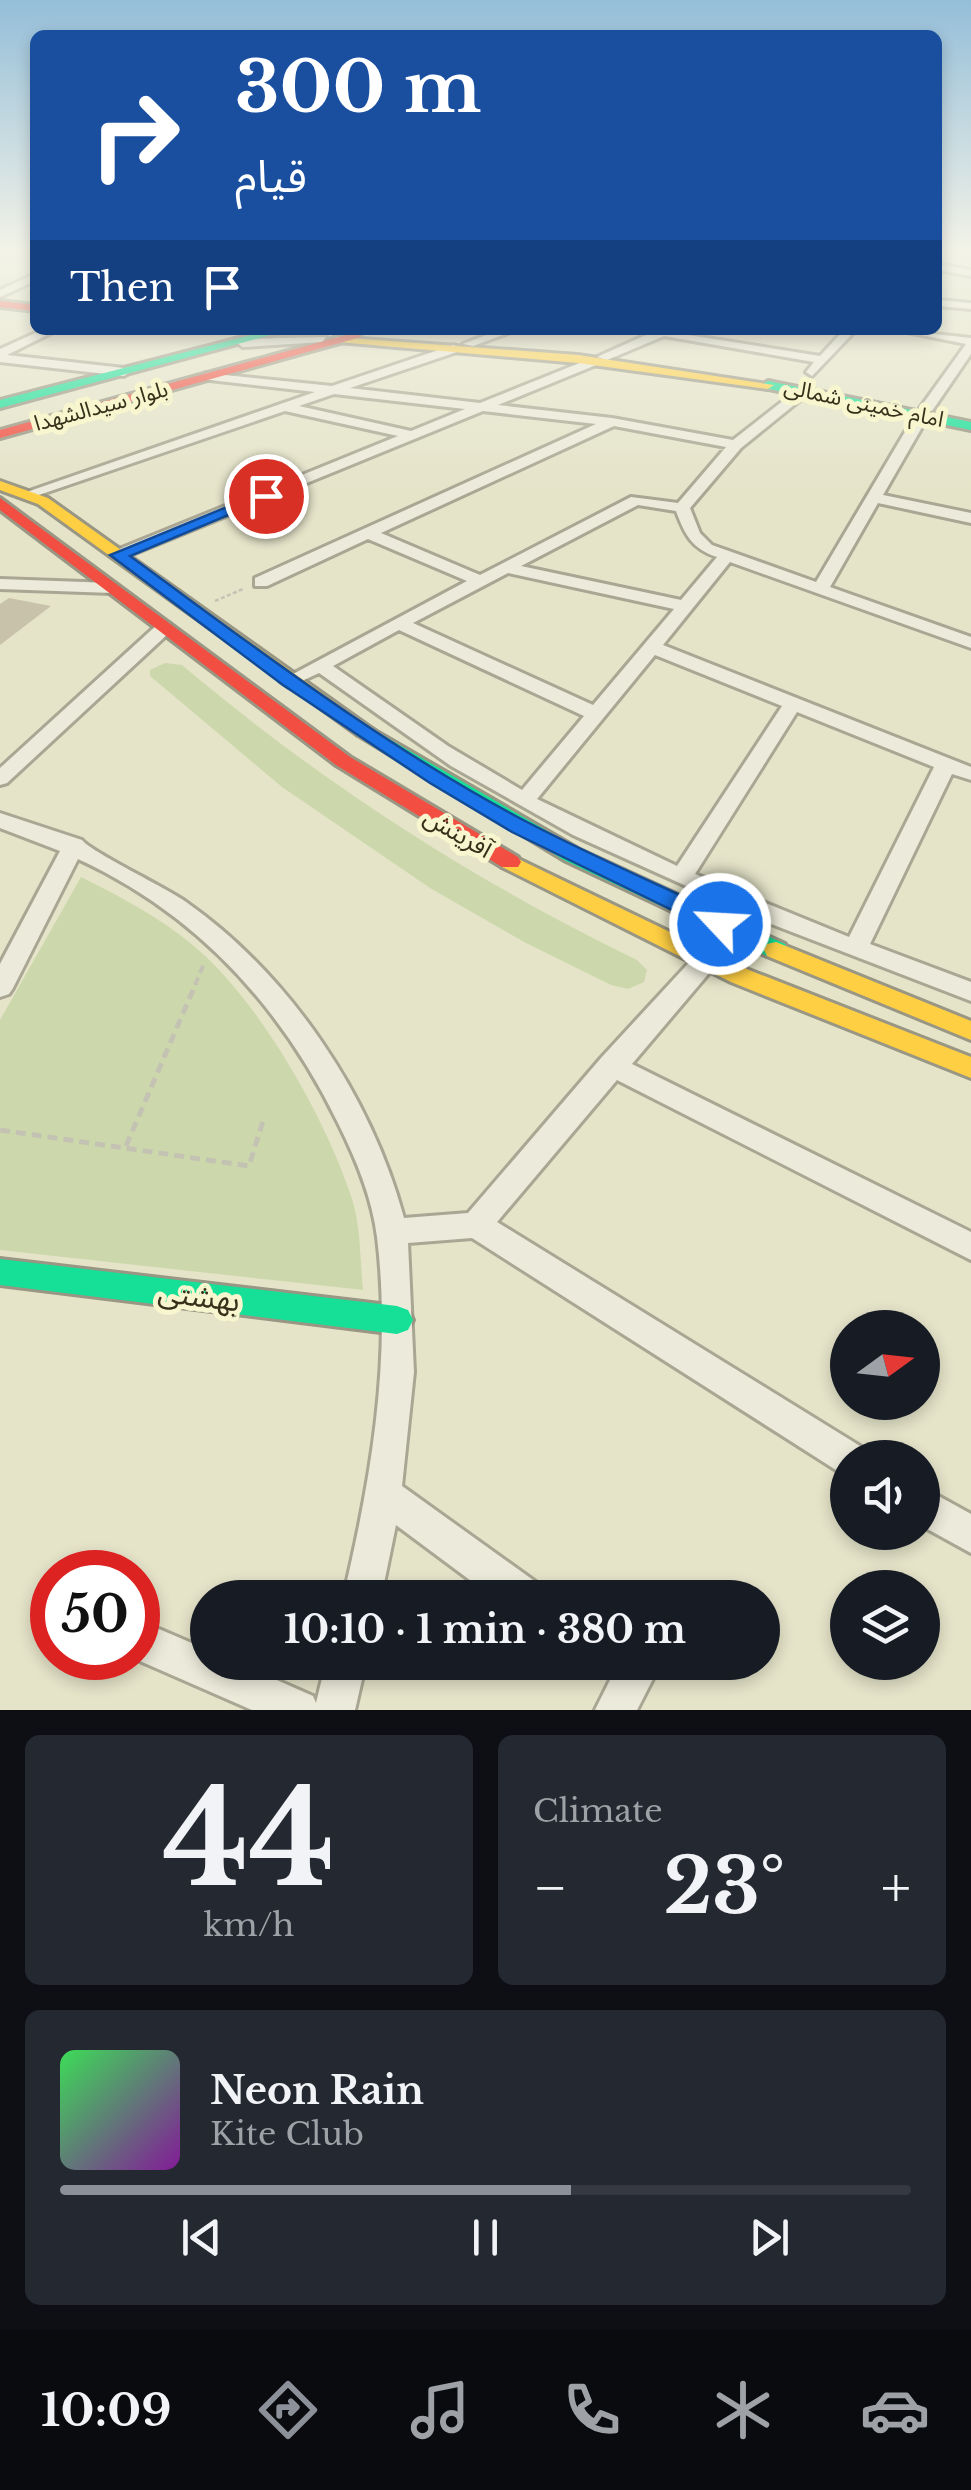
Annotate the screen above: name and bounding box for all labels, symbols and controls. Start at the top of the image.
text: 300 m [235,44,481,131]
icon: right [70,70,200,200]
text: قیام [235,148,307,204]
icon: arrive [195,260,250,315]
text: Then [70,264,175,311]
street label: امام خمینی شمالی [781,373,946,436]
street label: بلوار سیدالشهدا [31,375,171,437]
pin [224,454,309,539]
icon: arrive [239,469,294,524]
street label: آفرینش [418,801,499,866]
position arrow [668,872,772,976]
street label: بهشتی [156,1273,242,1319]
north arrow [830,1310,940,1420]
map controls [830,1310,940,1680]
button: sound [830,1440,940,1550]
speed limit sign: 50 [30,1550,160,1680]
button: layers [830,1570,940,1680]
text: 10:10 · 1 min · 380 m [284,1606,686,1653]
text: 44 [163,1759,335,1920]
text: Climate [533,1791,662,1831]
text: 23° [663,1840,785,1933]
text: − [533,1854,568,1922]
text: + [881,1854,911,1922]
text: km/h [204,1905,294,1945]
text: Neon Rain [210,2067,424,2114]
text: Kite Club [210,2114,364,2154]
icon: previous [174,2210,229,2265]
icon: pause [458,2210,513,2265]
icon: next [742,2210,797,2265]
icon: directions [253,2375,323,2445]
icon: music [405,2375,475,2445]
icon: phone [557,2375,627,2445]
icon: climate [708,2375,778,2445]
icon: car [860,2375,930,2445]
text: 10:09 [41,2382,172,2438]

